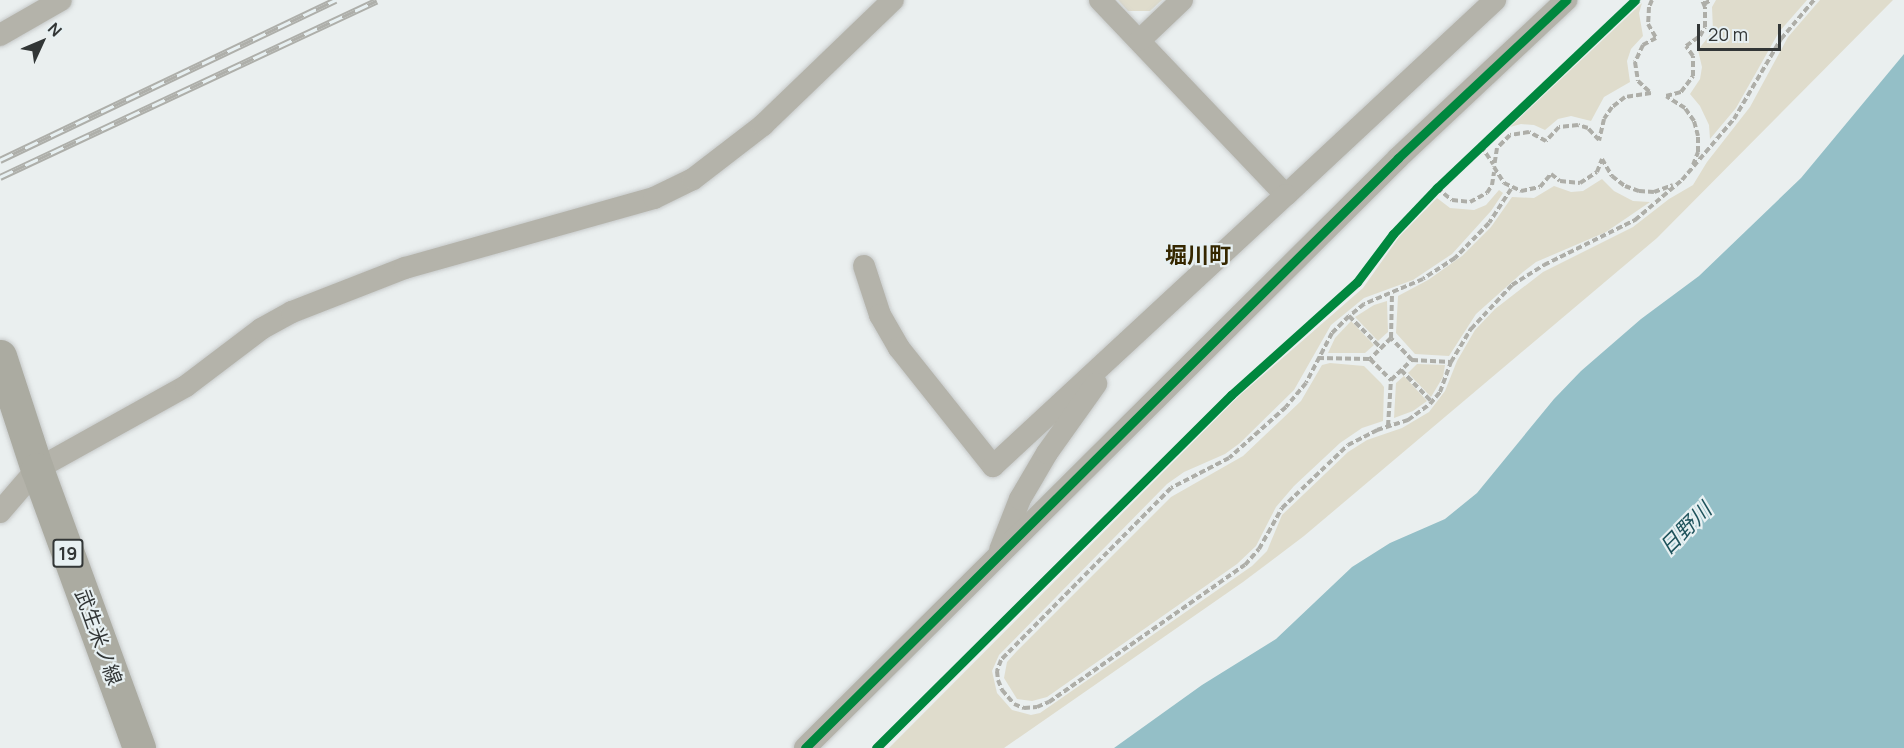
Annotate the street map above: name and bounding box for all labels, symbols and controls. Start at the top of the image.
north arrow [12,12,72,72]
scale bar [1700,12,1784,50]
text: N [43,18,67,41]
text: 20 m [1708,22,1748,46]
district label: 堀川町 [1165,243,1231,269]
water label: 日野川 [1654,497,1716,559]
road number: 19 [52,538,84,568]
street label: 武生米ノ線 [71,586,127,688]

